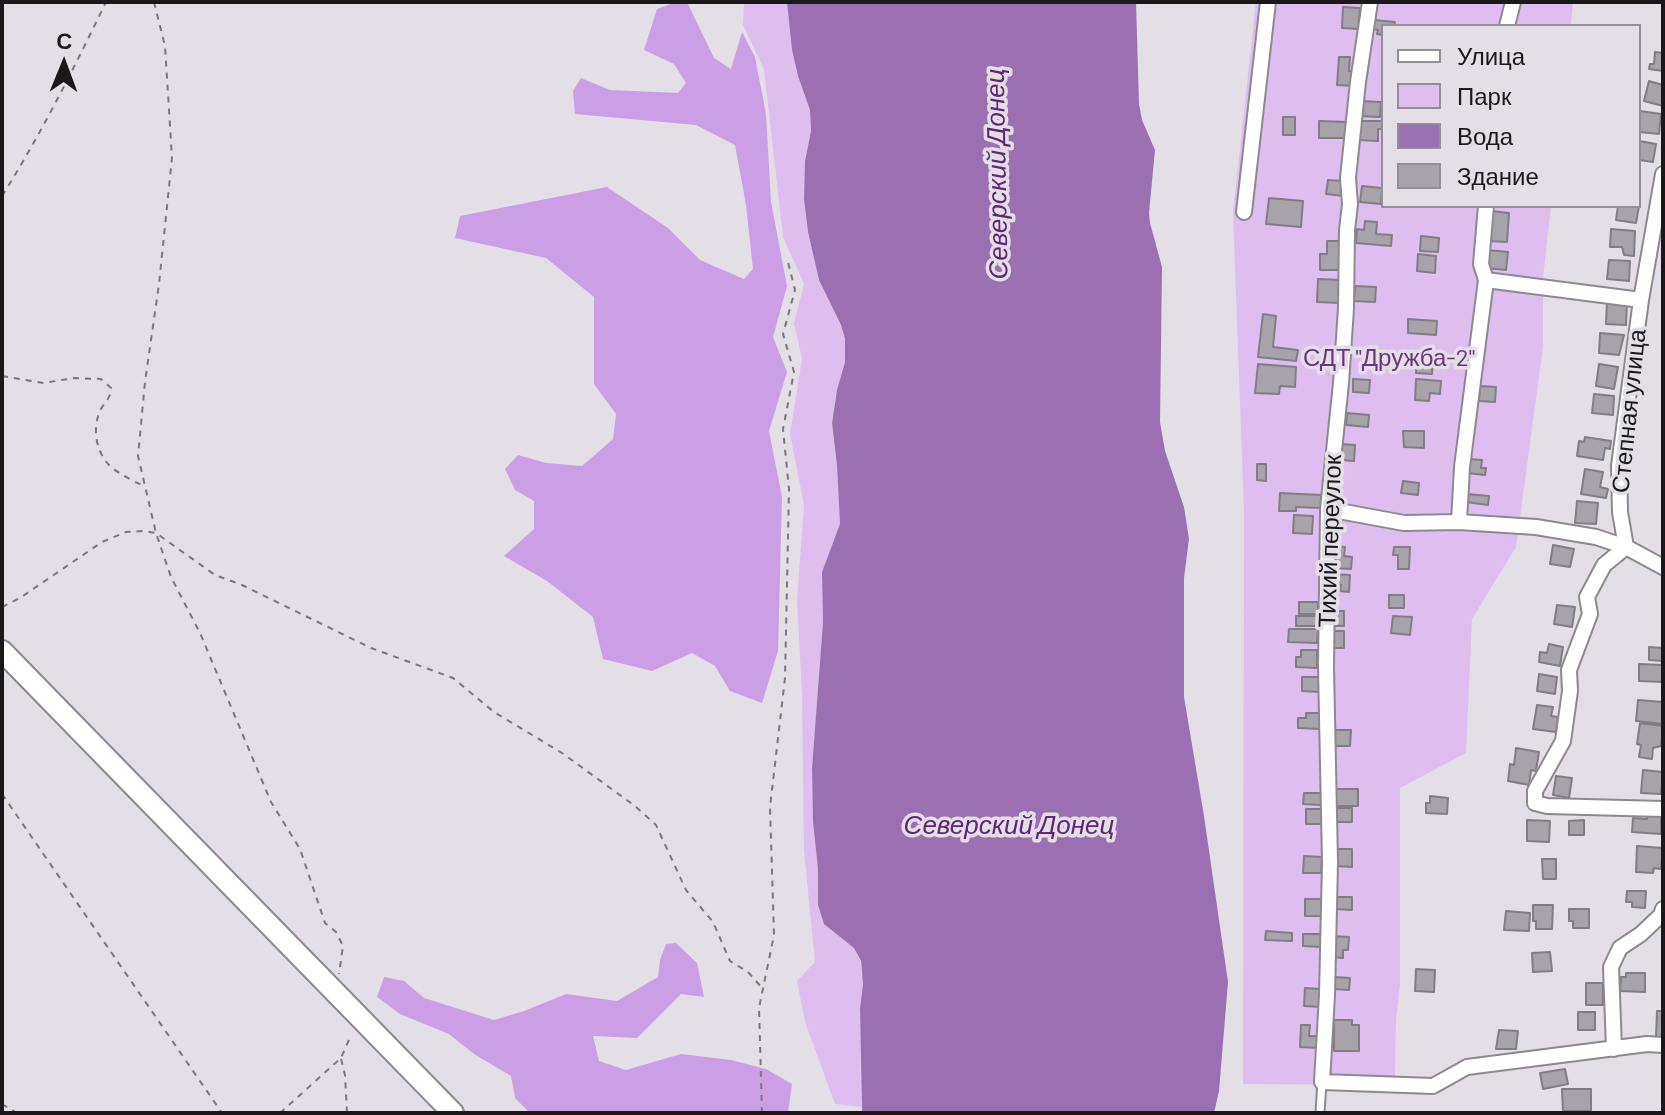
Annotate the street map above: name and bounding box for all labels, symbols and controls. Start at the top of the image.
north arrow [24,24,104,104]
legend [1381,24,1641,208]
text: С [56,27,73,53]
text: Улица [1457,41,1525,70]
water label: Северский Донец [980,68,1014,280]
text: Парк [1457,81,1511,110]
text: Вода [1457,121,1513,150]
text: Здание [1457,161,1539,190]
street label: Степная улица [1606,328,1652,494]
park label: СДТ "Дружба-2" [1303,344,1475,372]
street label: Тихий переулок [1313,454,1347,628]
water label: Северский Донец [904,809,1114,841]

